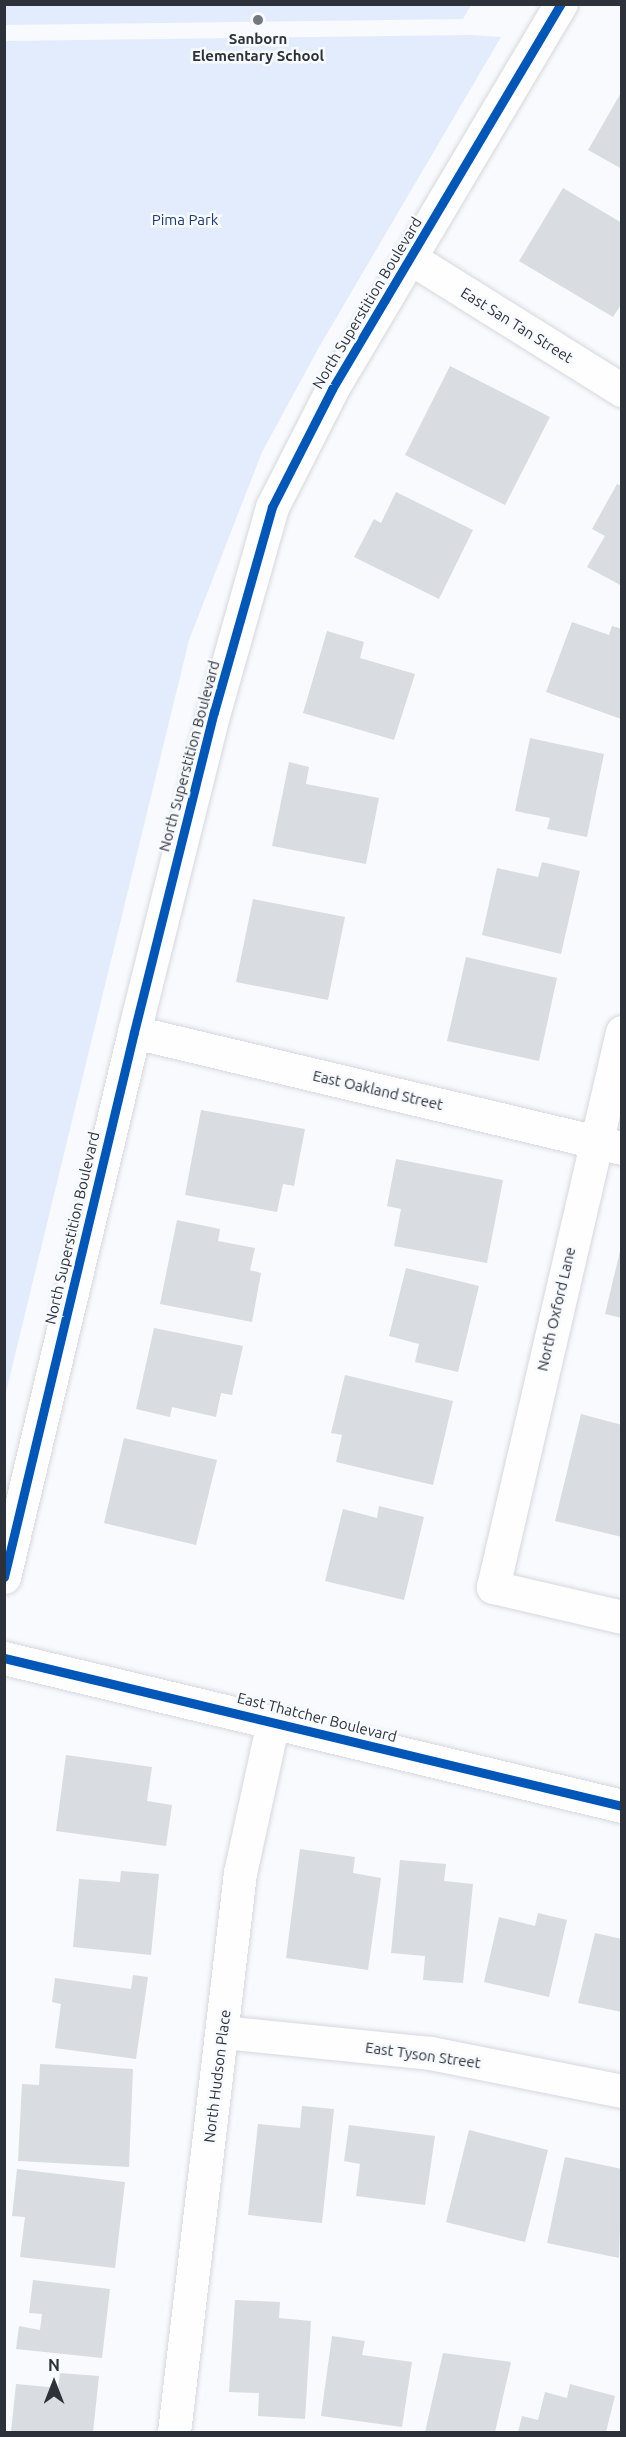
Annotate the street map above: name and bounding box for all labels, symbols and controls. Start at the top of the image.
marker: Sanborn Elementary School [251,13,265,27]
place label: Sanborn Elementary School [192,29,324,64]
park label: Pima Park [152,211,218,229]
street label: North Superstition Boulevard [309,214,425,392]
street label: East San Tan Street [458,283,576,367]
street label: North Superstition Boulevard [155,658,223,854]
street label: East Oakland Street [311,1066,445,1114]
street label: North Superstition Boulevard [41,1130,103,1326]
street label: North Oxford Lane [533,1245,579,1373]
street label: East Thatcher Boulevard [235,1688,399,1746]
street label: North Hudson Place [200,2008,234,2144]
street label: East Tyson Street [364,2038,482,2072]
north arrow [24,2353,84,2413]
text: N [48,2356,60,2374]

